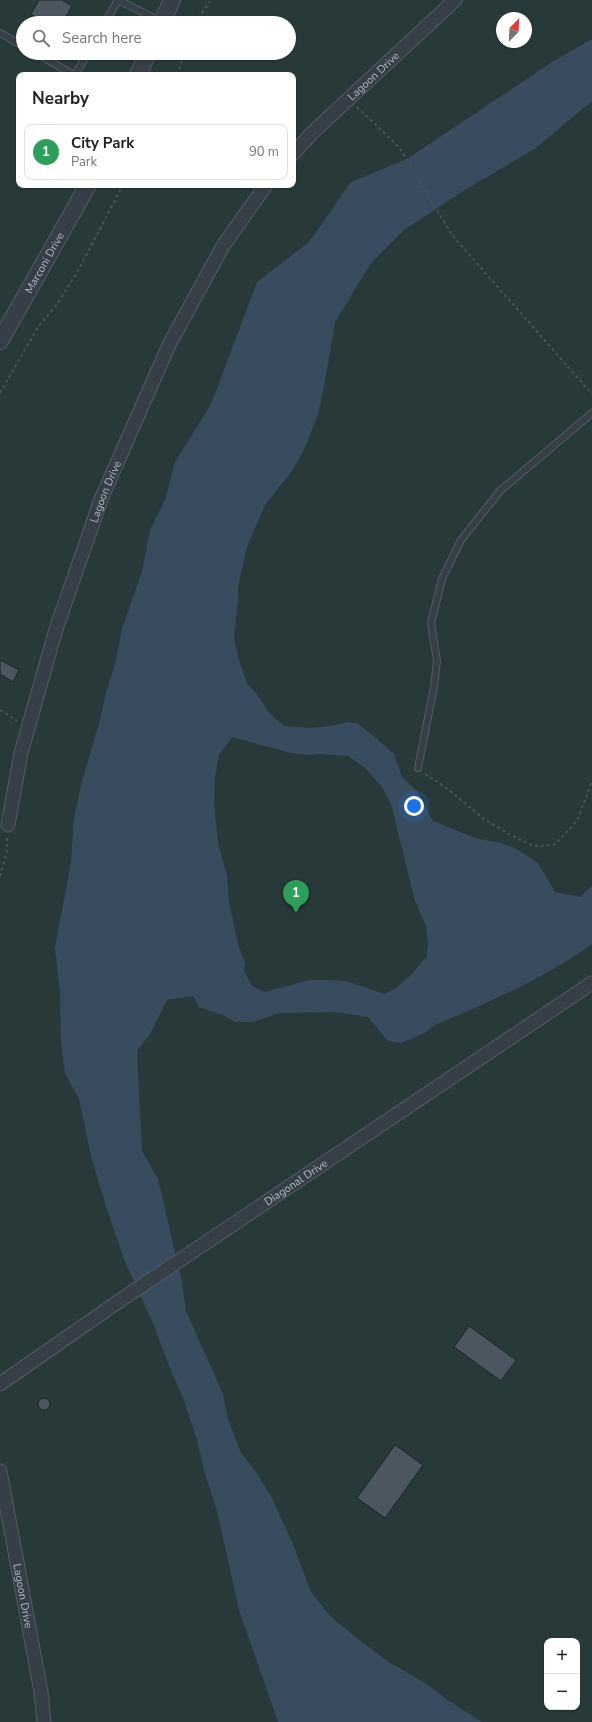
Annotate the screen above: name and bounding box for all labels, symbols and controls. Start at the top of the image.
north arrow [496,12,532,48]
search box [16,16,296,60]
icon: search [30,27,52,49]
text: Search here [62,28,142,48]
street label: Lagoon Drive [344,48,403,104]
text: Nearby [32,87,89,110]
text: City Park [71,133,134,153]
text: 1 [42,143,50,161]
text: 90 m [249,143,279,161]
text: Park [71,153,97,171]
street label: Marconi Drive [21,229,68,296]
street label: Lagoon Drive [87,458,125,525]
your location [404,796,424,816]
pin: 1 [283,880,309,913]
street label: Diagonal Drive [261,1156,331,1209]
street label: Lagoon Drive [9,1562,36,1630]
map controls [544,1638,580,1710]
button: + [544,1638,580,1674]
button: − [544,1674,580,1710]

